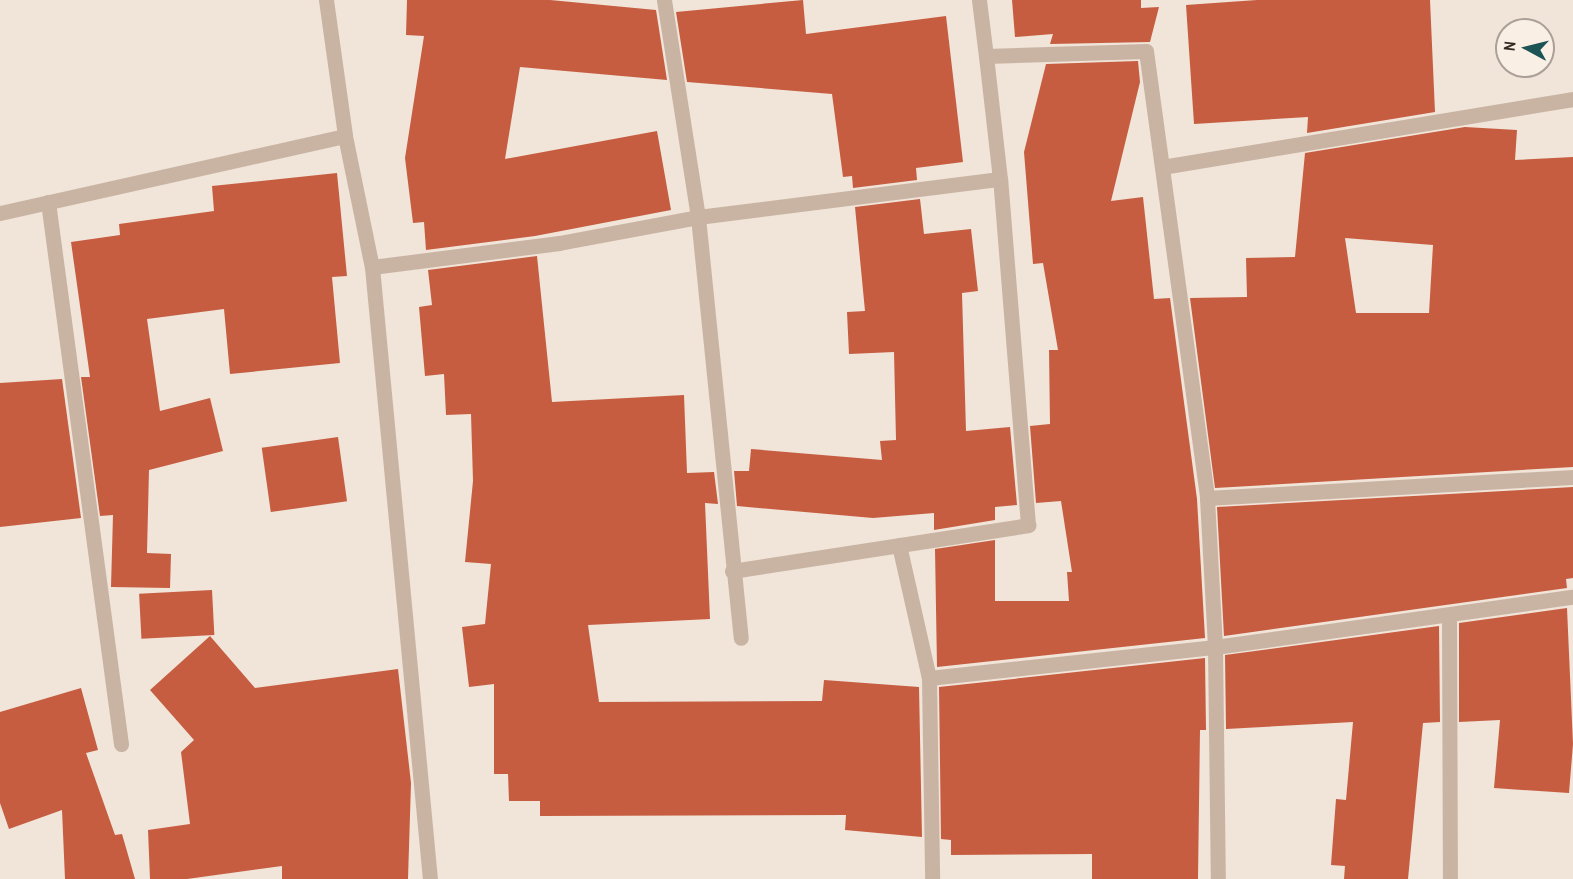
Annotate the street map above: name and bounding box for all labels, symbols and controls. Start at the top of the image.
north arrow [1495,18,1555,78]
text: N [1498,40,1521,52]

